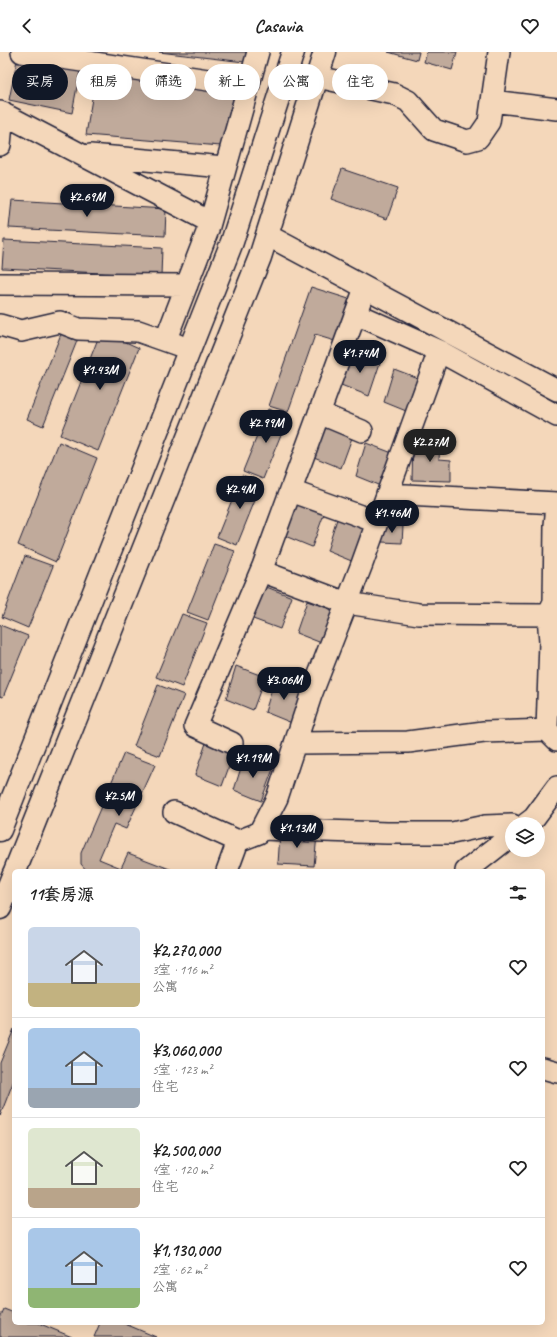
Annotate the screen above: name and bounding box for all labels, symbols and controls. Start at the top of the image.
icon: back [16,15,38,37]
text: Casavia [255,15,302,37]
icon: heart [519,15,541,37]
chip: 买房 [12,64,68,100]
chip: 租房 [76,64,132,100]
chip: 筛选 [140,64,196,100]
chip: 新上 [204,64,260,100]
chip: 公寓 [268,64,324,100]
chip: 住宅 [332,64,388,100]
pin: ¥2.69M [54,184,120,218]
text: ¥2.69M [69,189,105,205]
pin: ¥1.74M [327,340,393,374]
text: ¥1.74M [342,345,378,361]
pin: ¥1.43M [67,357,133,391]
text: ¥1.43M [82,362,118,378]
pin: ¥2.99M [233,410,299,444]
text: ¥2.99M [248,415,284,431]
pin: ¥2.27M [397,429,463,463]
text: ¥2.27M [412,434,448,450]
pin: ¥2.4M [212,476,268,510]
text: ¥2.4M [225,481,255,497]
pin: ¥1.46M [359,500,425,534]
text: ¥1.46M [374,505,410,521]
pin: ¥3.06M [251,667,317,701]
text: ¥3.06M [266,672,302,688]
pin: ¥1.19M [220,745,286,779]
text: ¥1.19M [235,750,271,766]
pin: ¥2.5M [91,783,147,817]
text: ¥2.5M [104,788,134,804]
pin: ¥1.13M [264,815,330,849]
map controls [505,817,545,857]
button: layers [505,817,545,857]
text: ¥1.13M [279,820,315,836]
icon: filters [507,882,529,904]
text: 11套房源 [28,884,94,905]
text: ¥2,270,000 [152,940,220,961]
icon: home [60,943,108,991]
icon: heart [507,956,529,978]
text: 3室 · 116 m² [152,962,212,978]
text: 公寓 [152,979,178,995]
text: ¥3,060,000 [152,1040,220,1061]
icon: home [60,1044,108,1092]
icon: heart [507,1057,529,1079]
text: 5室 · 123 m² [152,1062,212,1078]
text: 住宅 [152,1079,178,1095]
text: ¥2,500,000 [152,1140,220,1161]
icon: home [60,1144,108,1192]
icon: heart [507,1157,529,1179]
text: 4室 · 120 m² [152,1162,212,1178]
text: 住宅 [152,1179,178,1195]
text: ¥1,130,000 [152,1240,220,1261]
icon: home [60,1244,108,1292]
icon: heart [507,1257,529,1279]
text: 2室 · 62 m² [152,1262,206,1278]
text: 公寓 [152,1279,178,1295]

